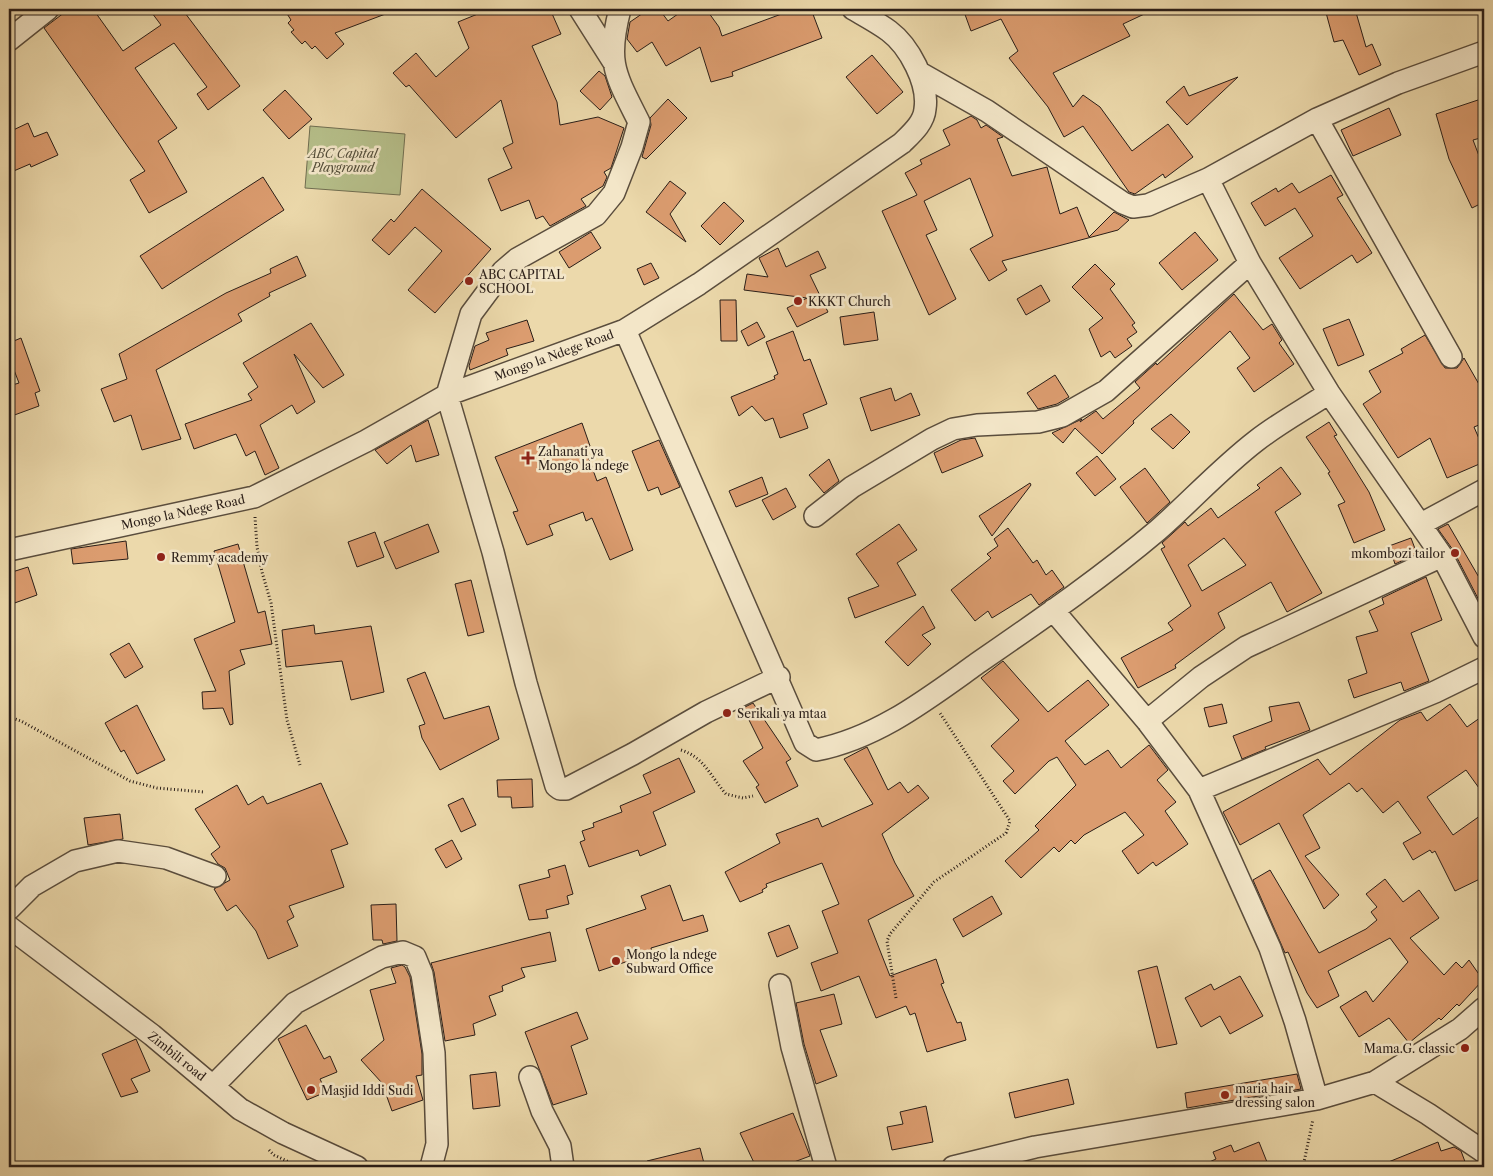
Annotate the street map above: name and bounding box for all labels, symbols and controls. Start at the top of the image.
park label: ABC Capital Playground [306,146,379,175]
place label: ABC CAPITAL SCHOOL [478,267,564,296]
marker: ABC CAPITAL SCHOOL [463,275,475,287]
place label: KKKT Church [808,294,891,309]
marker: KKKT Church [792,295,804,307]
street label: Mongo la Ndege Road [492,326,616,384]
place label: Zahanati ya Mongo la ndege [538,444,629,473]
marker: Zahanati ya Mongo la ndege [522,452,534,464]
street label: Mongo la Ndege Road [120,491,247,532]
place label: mkombozi tailor [1351,546,1445,561]
marker: mkombozi tailor [1449,547,1461,559]
place label: Remmy academy [171,550,269,565]
marker: Remmy academy [155,551,167,563]
place label: Serikali ya mtaa [737,706,827,721]
marker: Serikali ya mtaa [721,707,733,719]
place label: Mongo la ndege Subward Office [626,947,717,976]
marker: Mongo la ndege Subward Office [610,955,622,967]
street label: Zimbili road [145,1028,210,1084]
place label: Mama.G. classic [1364,1041,1455,1056]
marker: Mama.G. classic [1459,1042,1471,1054]
place label: maria hair dressing salon [1235,1081,1316,1110]
place label: Masjid Iddi Sudi [321,1083,414,1098]
marker: Masjid Iddi Sudi [305,1084,317,1096]
marker: maria hair dressing salon [1219,1089,1231,1101]

